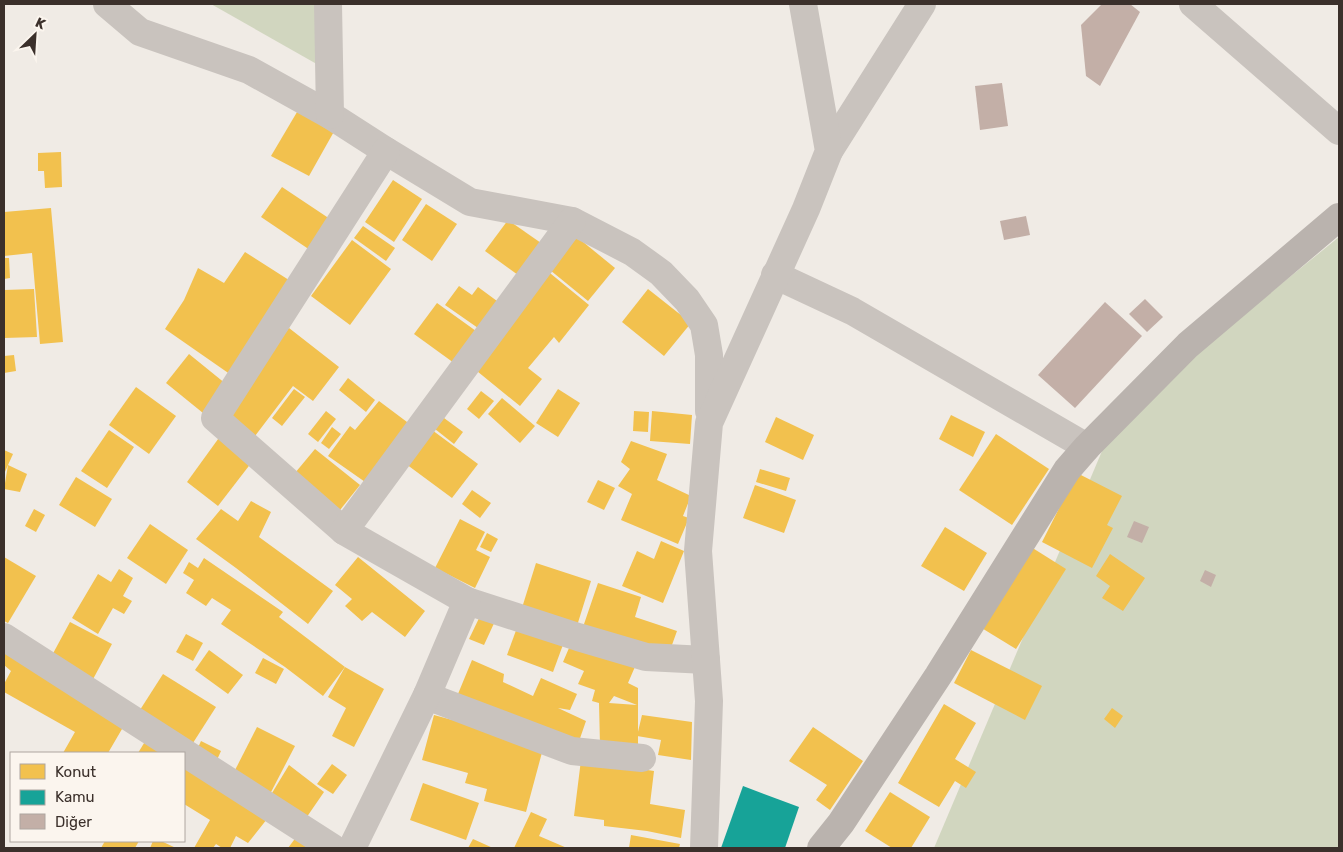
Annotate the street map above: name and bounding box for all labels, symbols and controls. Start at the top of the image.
north arrow [10,10,60,60]
text: K [32,14,49,34]
legend [10,752,185,842]
text: Konut [55,763,96,781]
text: Kamu [55,788,95,806]
text: Diğer [55,813,92,831]

